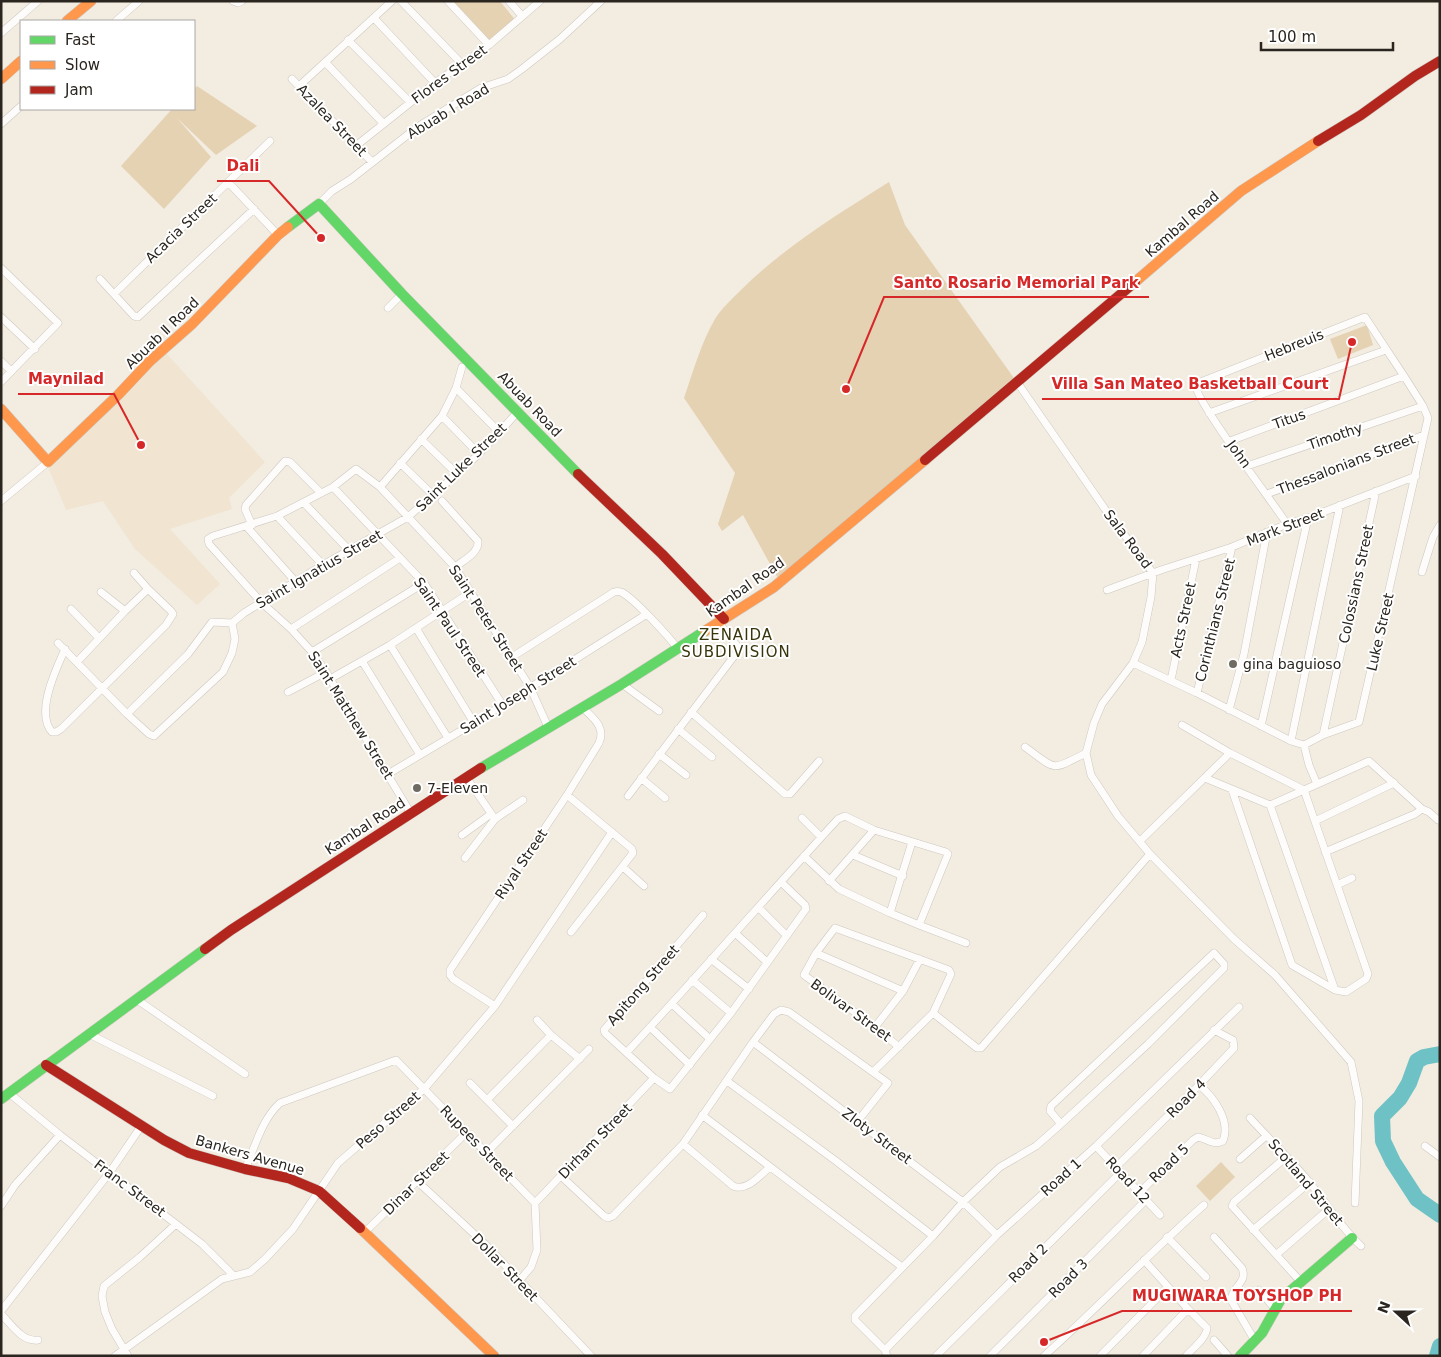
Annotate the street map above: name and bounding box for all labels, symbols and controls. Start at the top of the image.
legend [20,20,195,110]
scale bar [1261,20,1394,52]
text: 100 m [1268,28,1316,46]
text: Fast [65,31,95,49]
street label: Flores Street [408,41,490,107]
text: Slow [65,56,100,74]
street label: Abuab Ⅰ Road [404,80,492,142]
text: Jam [64,81,93,99]
street label: Azalea Street [294,81,371,160]
callout: Dali [217,151,269,181]
text: Dali [227,157,259,175]
street label: Kambal Road [1142,188,1222,260]
street label: Acacia Street [142,190,220,266]
callout: Santo Rosario Memorial Park [884,267,1149,297]
text: Santo Rosario Memorial Park [893,274,1140,292]
street label: Abuab Ⅱ Road [122,294,202,372]
street label: Hebreuis [1262,326,1326,364]
callout: Maynilad [18,364,114,394]
street label: Abuab Road [495,368,565,440]
callout: Villa San Mateo Basketball Court [1042,369,1339,399]
text: Maynilad [28,370,104,388]
text: Villa San Mateo Basketball Court [1051,375,1329,393]
street label: Titus [1270,406,1308,433]
street label: Saint Luke Street [412,419,510,514]
street label: Timothy [1305,419,1364,453]
street label: Thessalonians Street [1274,430,1418,498]
street label: John [1223,436,1254,471]
street label: Mark Street [1244,505,1326,549]
street label: Sala Road [1101,506,1155,572]
street label: Colossians Street [1336,523,1377,645]
street label: Saint Ignatius Street [253,526,385,612]
street label: Kambal Road [703,554,787,620]
street label: Corinthians Street [1192,556,1238,683]
street label: Saint Peter Street [446,562,527,675]
street label: Saint Paul Street [411,574,489,680]
street label: Acts Street [1167,580,1199,659]
street label: Luke Street [1363,591,1397,673]
district label: ZENAIDA SUBDIVISION [681,626,791,661]
street label: Saint Matthew Street [305,648,397,782]
street label: Saint Joseph Street [457,653,579,737]
place label: gina baguioso [1243,656,1341,672]
marker: gina baguioso [1227,658,1239,670]
place label: 7-Eleven [427,780,488,796]
marker: 7-Eleven [411,782,423,794]
street label: Kambal Road [322,794,408,858]
street label: Riyal Street [492,825,551,902]
street label: Apitong Street [604,941,683,1028]
street label: Bolivar Street [808,975,895,1045]
street label: Road 4 [1163,1075,1209,1121]
street label: Peso Street [353,1088,424,1152]
street label: Dirham Street [555,1100,635,1182]
street label: Rupees Street [437,1102,517,1184]
street label: Zloty Street [839,1105,915,1168]
street label: Bankers Avenue [194,1132,306,1178]
street label: Scotland Street [1265,1136,1347,1229]
street label: Road 5 [1146,1140,1192,1186]
street label: Dinar Street [380,1147,452,1218]
street label: Road 12 [1103,1154,1153,1206]
street label: Road 1 [1038,1155,1084,1199]
street label: Franc Street [91,1156,169,1220]
street label: Dollar Street [469,1230,542,1305]
street label: Road 2 [1005,1240,1051,1286]
street label: Road 3 [1045,1255,1091,1301]
callout: MUGIWARA TOYSHOP PH [1122,1281,1352,1311]
text: MUGIWARA TOYSHOP PH [1132,1287,1342,1305]
north arrow [1371,1287,1421,1337]
text: N [1374,1299,1393,1316]

